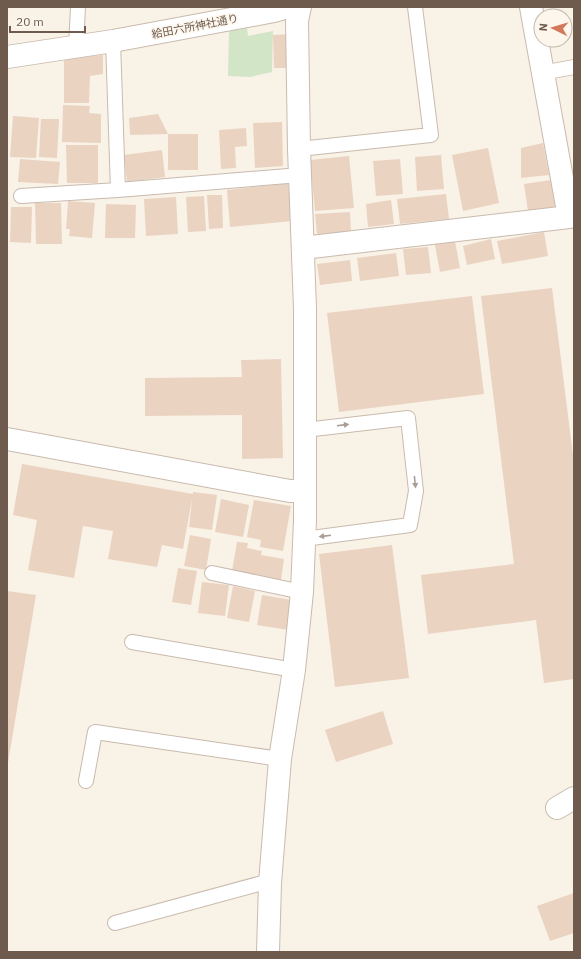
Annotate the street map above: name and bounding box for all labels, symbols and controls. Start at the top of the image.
scale bar [10,8,85,34]
north arrow [533,8,573,48]
street label: 給田六所神社通り [150,11,240,41]
text: 20 m [16,14,44,29]
text: N [536,23,550,32]
one-way arrow [337,422,349,429]
one-way arrow [412,476,418,488]
one-way arrow [319,533,331,539]

